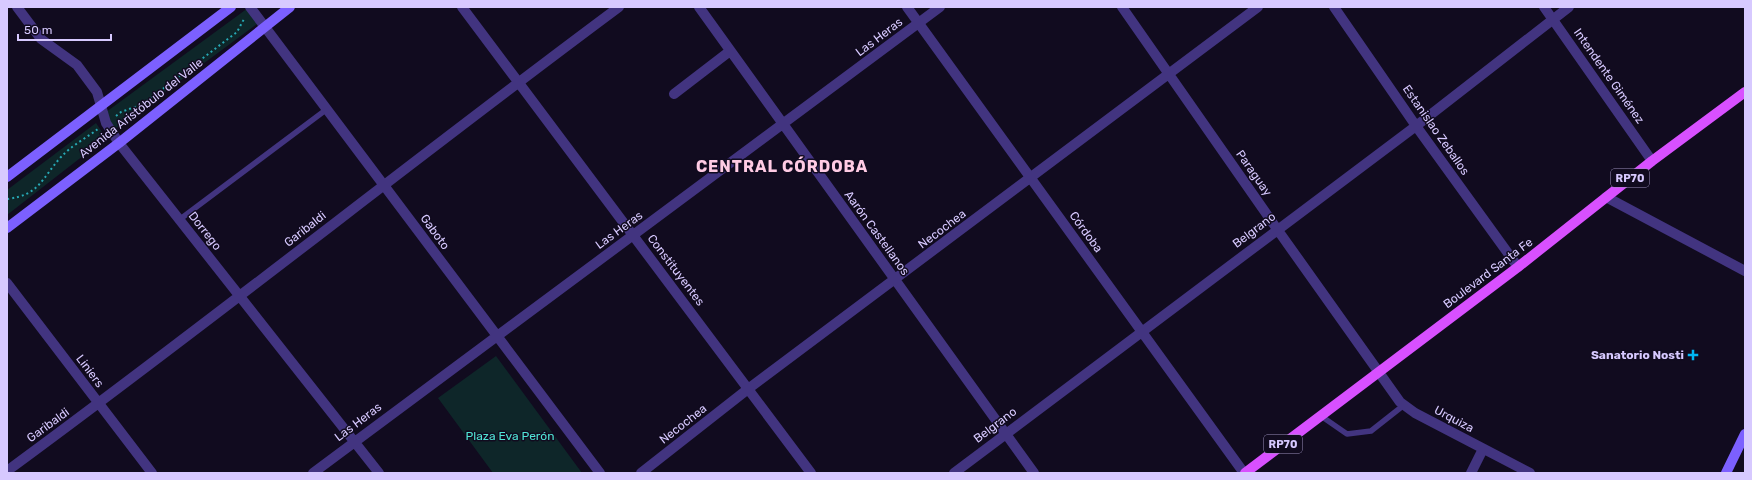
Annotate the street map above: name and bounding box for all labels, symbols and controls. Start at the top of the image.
street label: Las Heras [853,15,905,59]
scale bar [18,16,111,42]
text: 50 m [24,23,52,37]
street label: Intendente Giménez [1571,26,1647,126]
street label: Avenida Aristóbulo del Valle [76,55,206,161]
street label: Estanislao Zeballos [1400,82,1472,178]
street label: Paraguay [1233,147,1275,199]
district label: CENTRAL CÓRDOBA [696,156,868,176]
road number: RP70 [1611,169,1649,187]
street label: Aarón Castellanos [842,188,912,278]
street label: Necochea [915,207,969,251]
street label: Garibaldi [281,208,329,250]
street label: Las Heras [593,208,645,252]
street label: Dorrego [186,209,224,253]
street label: Córdoba [1066,209,1106,255]
street label: Belgrano [1230,209,1278,251]
street label: Gaboto [417,212,453,253]
street label: Constituyentes [645,232,707,308]
street label: Boulevard Santa Fe [1441,235,1536,311]
place label: Sanatorio Nosti [1591,348,1684,362]
marker: Sanatorio Nosti [1687,349,1699,361]
street label: Liniers [73,352,107,390]
street label: Las Heras [332,400,384,444]
street label: Necochea [657,401,709,447]
street label: Urquiza [1432,403,1476,435]
street label: Belgrano [971,404,1019,446]
street label: Garibaldi [24,405,72,445]
park label: Plaza Eva Perón [466,429,554,443]
road number: RP70 [1264,435,1302,453]

